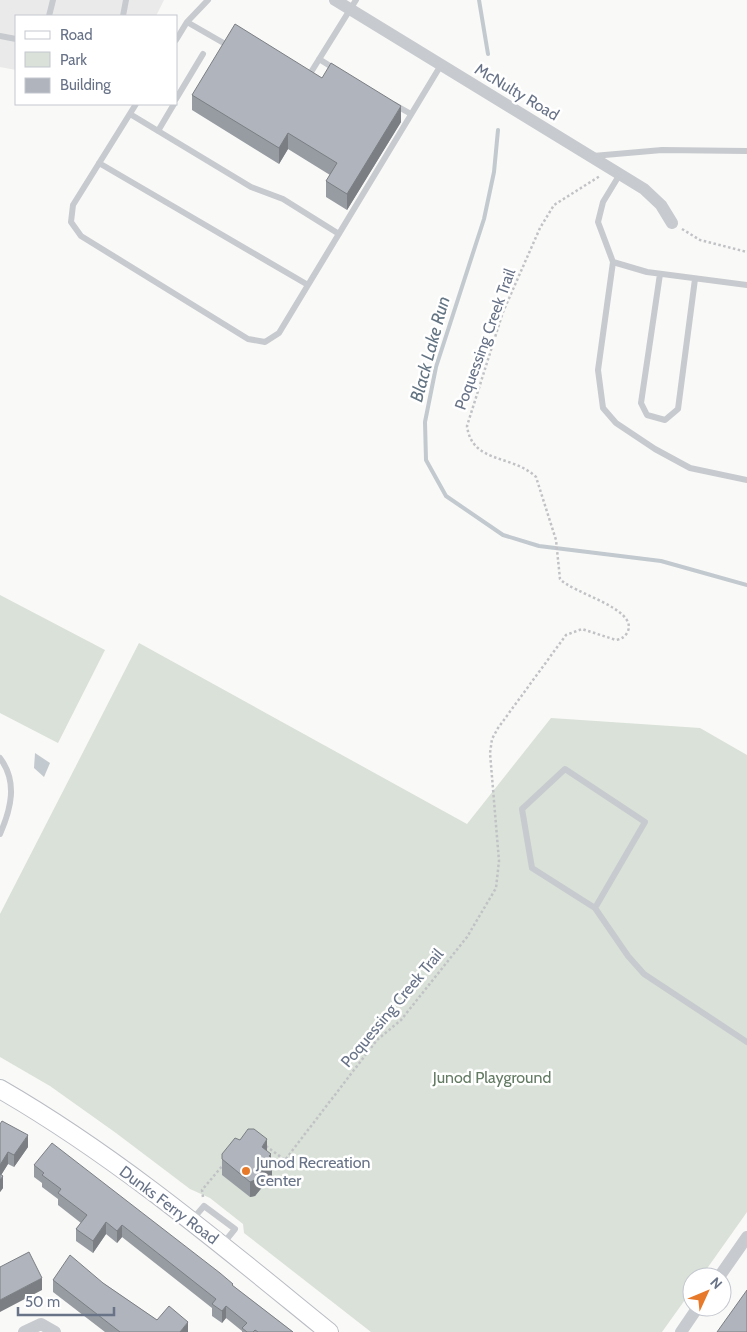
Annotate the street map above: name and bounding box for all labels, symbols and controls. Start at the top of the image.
legend [15,15,178,105]
text: Road [60,26,93,44]
text: Park [60,51,87,69]
street label: McNulty Road [471,59,563,125]
text: Building [60,76,111,94]
street label: Poquessing Creek Trail [451,266,519,412]
water label: Black Lake Run [405,294,455,404]
street label: Poquessing Creek Trail [337,945,447,1071]
park label: Junod Playground [432,1068,551,1087]
place label: Junod Recreation Center [255,1153,370,1190]
street label: Dunks Ferry Road [116,1162,222,1248]
marker: Junod Recreation Center [240,1165,252,1177]
north arrow [682,1267,732,1317]
text: N [706,1273,726,1293]
scale bar [18,1284,114,1316]
text: 50 m [25,1293,60,1311]

